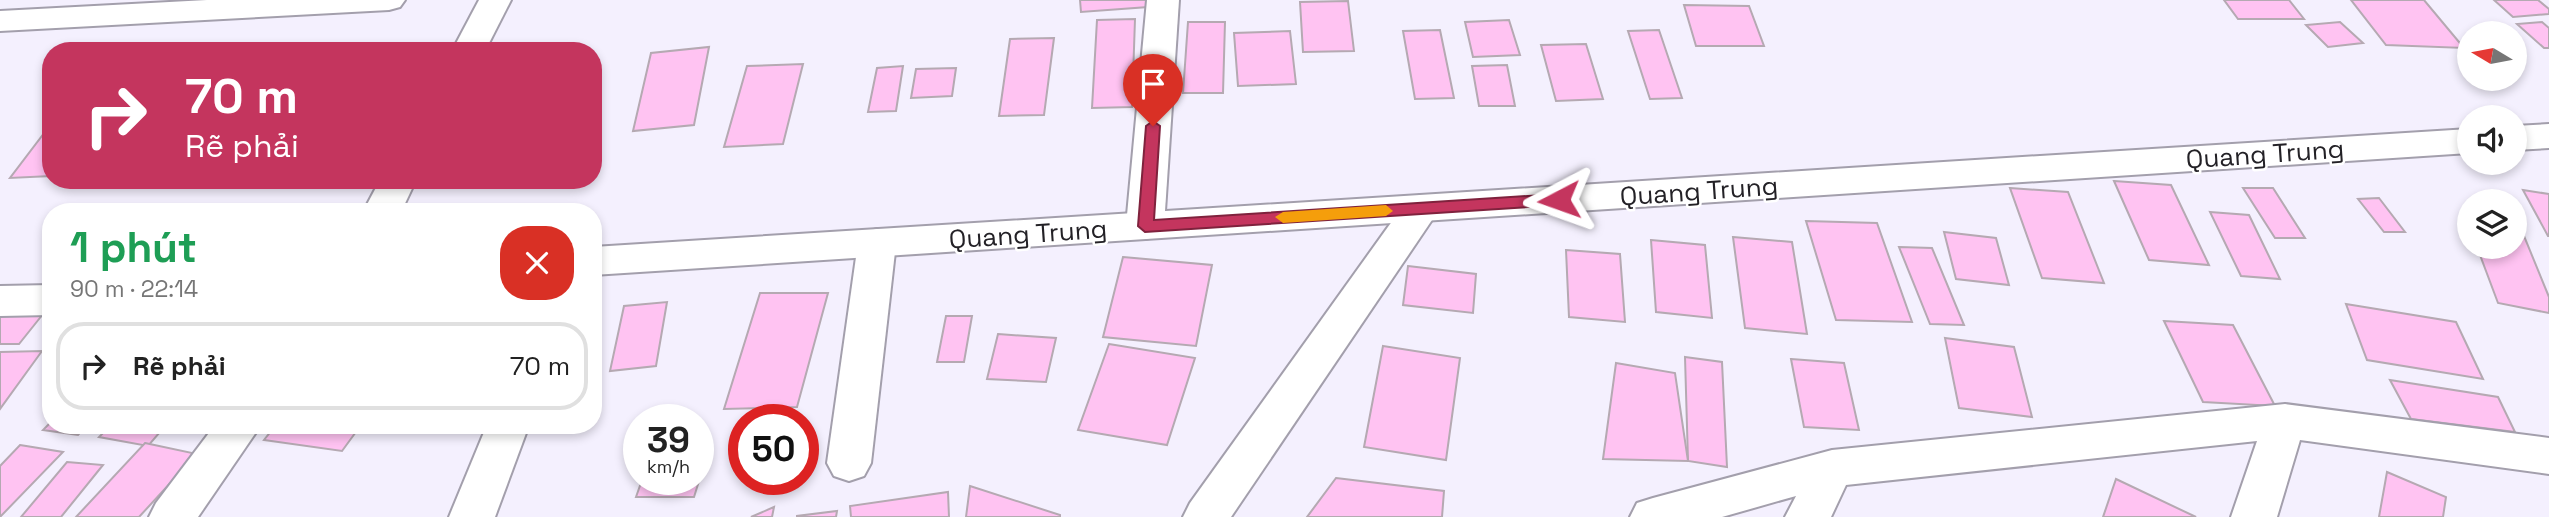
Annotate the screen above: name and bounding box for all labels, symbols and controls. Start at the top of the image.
north arrow [2457,21,2527,91]
map controls [2457,21,2527,259]
pin [1123,54,1183,126]
text: 70 m [185,65,298,127]
icon: arrive [1134,65,1172,103]
icon: right [70,70,161,161]
button: sound [2457,105,2527,175]
text: Rẽ phải [185,126,299,166]
street label: Quang Trung [2185,132,2345,176]
position arrow [1522,163,1596,237]
street label: Quang Trung [1619,169,1779,213]
button: layers [2457,189,2527,259]
street label: Quang Trung [948,212,1108,256]
text: 1 phút [70,221,197,274]
button: close [500,226,574,300]
text: 90 m · 22:14 [70,274,198,304]
icon: right [74,347,112,385]
text: Rẽ phải [133,349,226,383]
text: 70 m [510,349,570,383]
speed limit sign: 50 [728,404,819,495]
text: 39 [647,418,690,462]
text: km/h [647,455,690,478]

